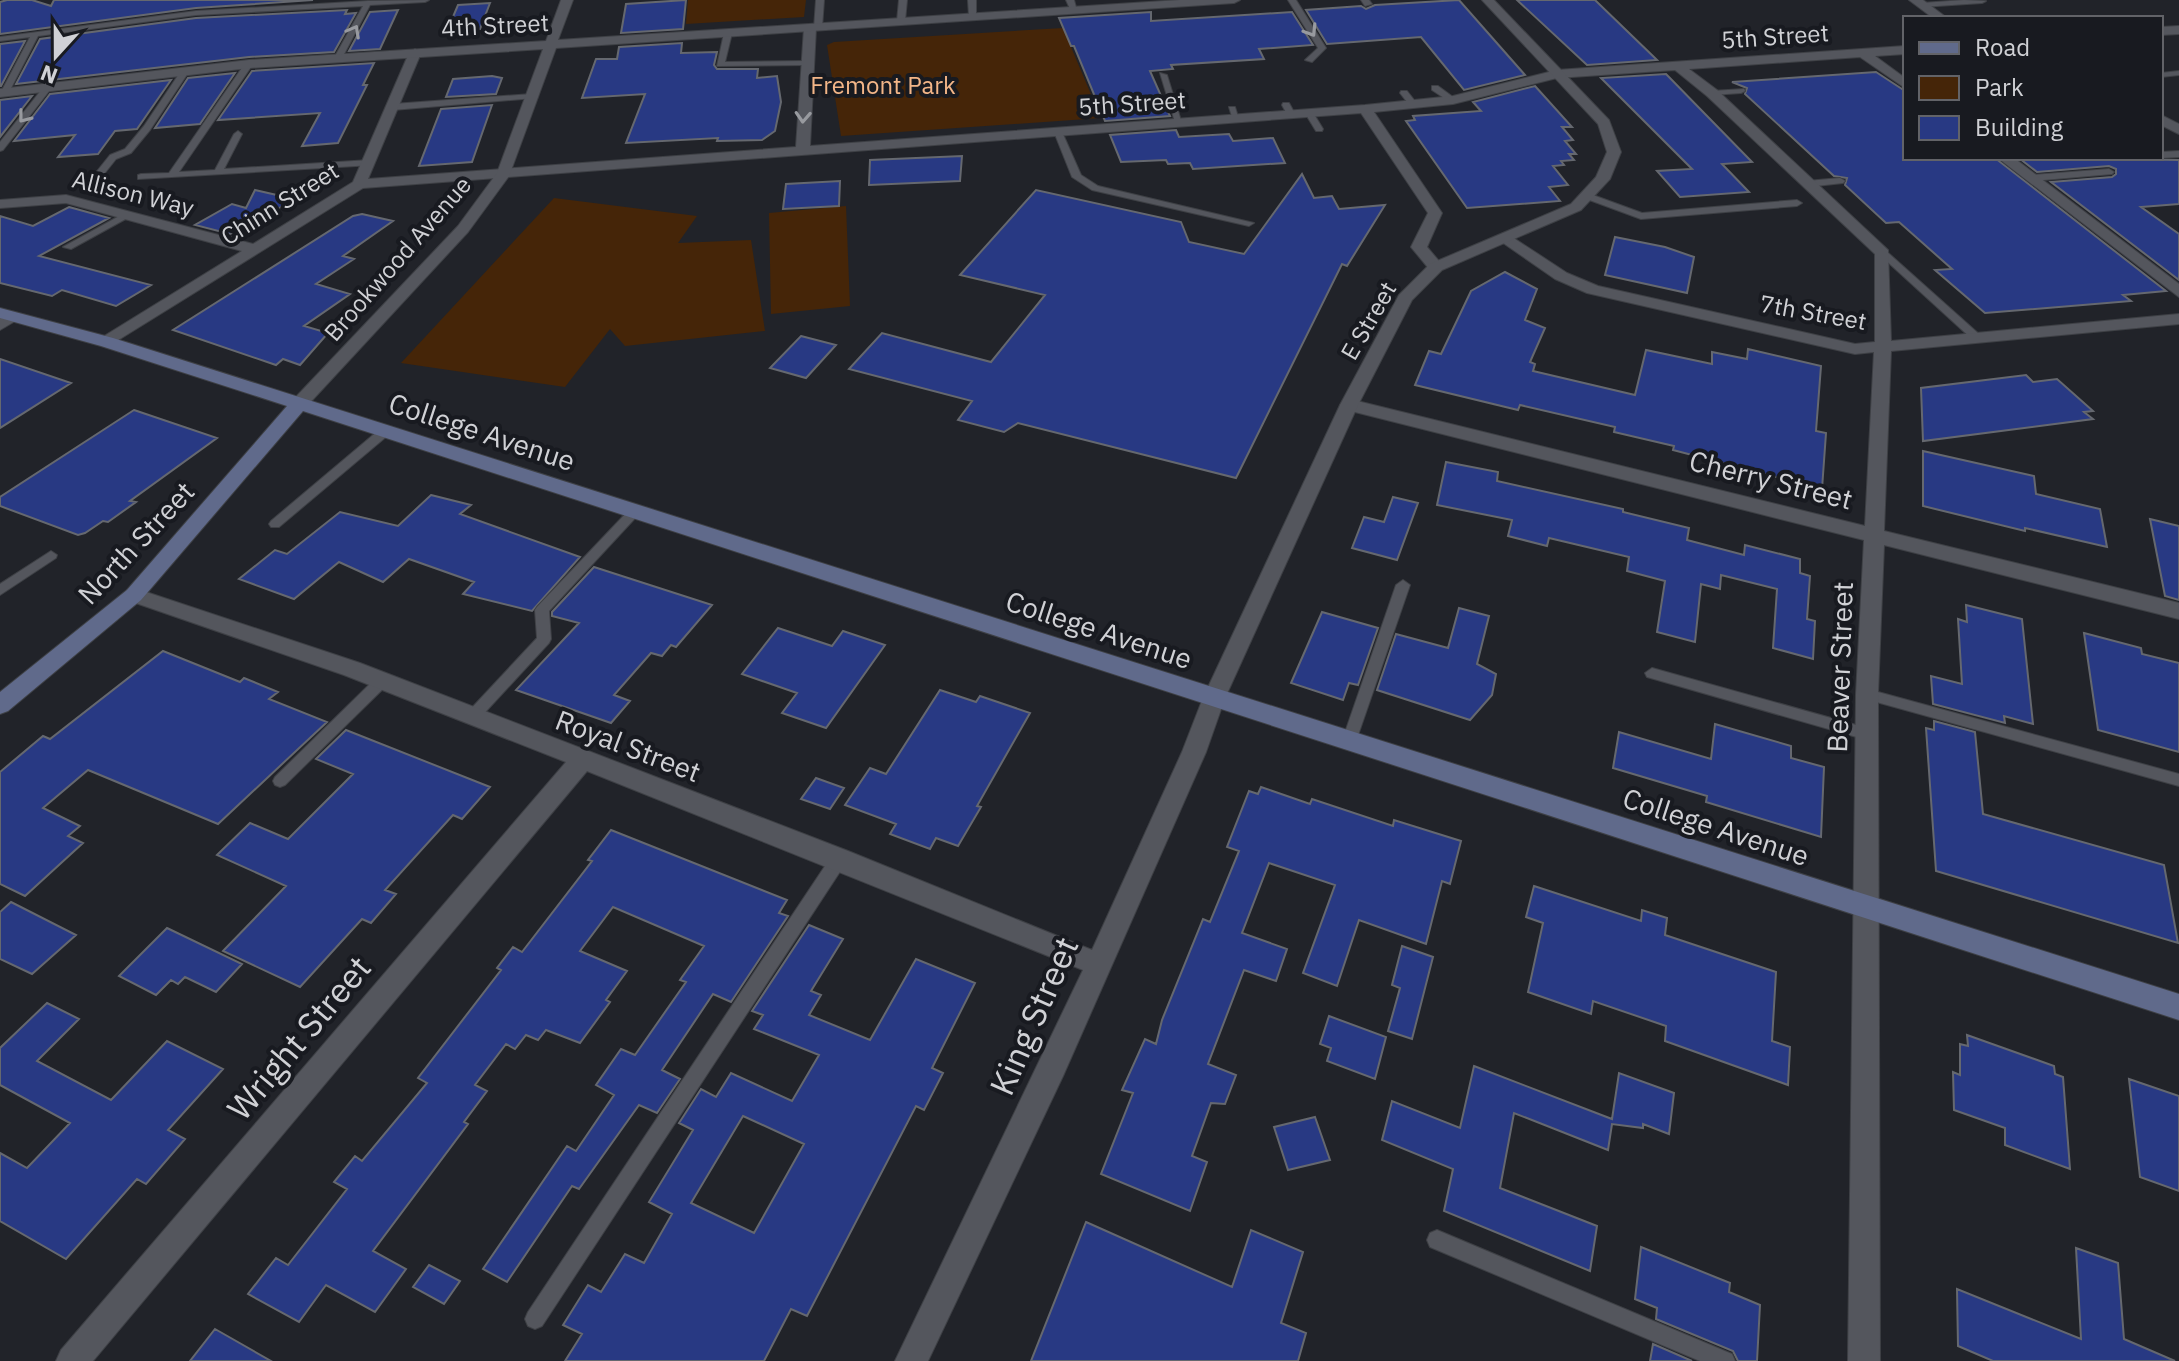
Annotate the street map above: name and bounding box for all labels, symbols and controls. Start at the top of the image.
street label: 4th Street [440,6,550,44]
north arrow [16,16,96,96]
street label: 5th Street [1720,16,1830,56]
legend [1903,16,2163,160]
one-way arrow [1302,22,1317,37]
one-way arrow [344,25,359,39]
text: Road [1975,31,2030,63]
text: N [36,59,61,92]
park label: Fremont Park [810,69,956,101]
text: Park [1975,71,2024,103]
street label: 5th Street [1077,83,1187,123]
one-way arrow [20,108,34,123]
one-way arrow [795,111,812,124]
text: Building [1975,111,2063,143]
street label: Chinn Street [214,154,344,252]
street label: Allison Way [69,162,198,224]
street label: Brookwood Avenue [317,169,478,348]
street label: E Street [1333,275,1403,366]
street label: 7th Street [1757,287,1869,337]
street label: College Avenue [384,384,580,479]
street label: Cherry Street [1686,441,1857,518]
street label: North Street [69,473,202,612]
street label: Beaver Street [1818,581,1861,753]
street label: College Avenue [1001,582,1197,677]
street label: Royal Street [550,701,706,790]
street label: College Avenue [1618,779,1814,874]
street label: King Street [979,930,1087,1102]
street label: Wright Street [217,946,380,1129]

